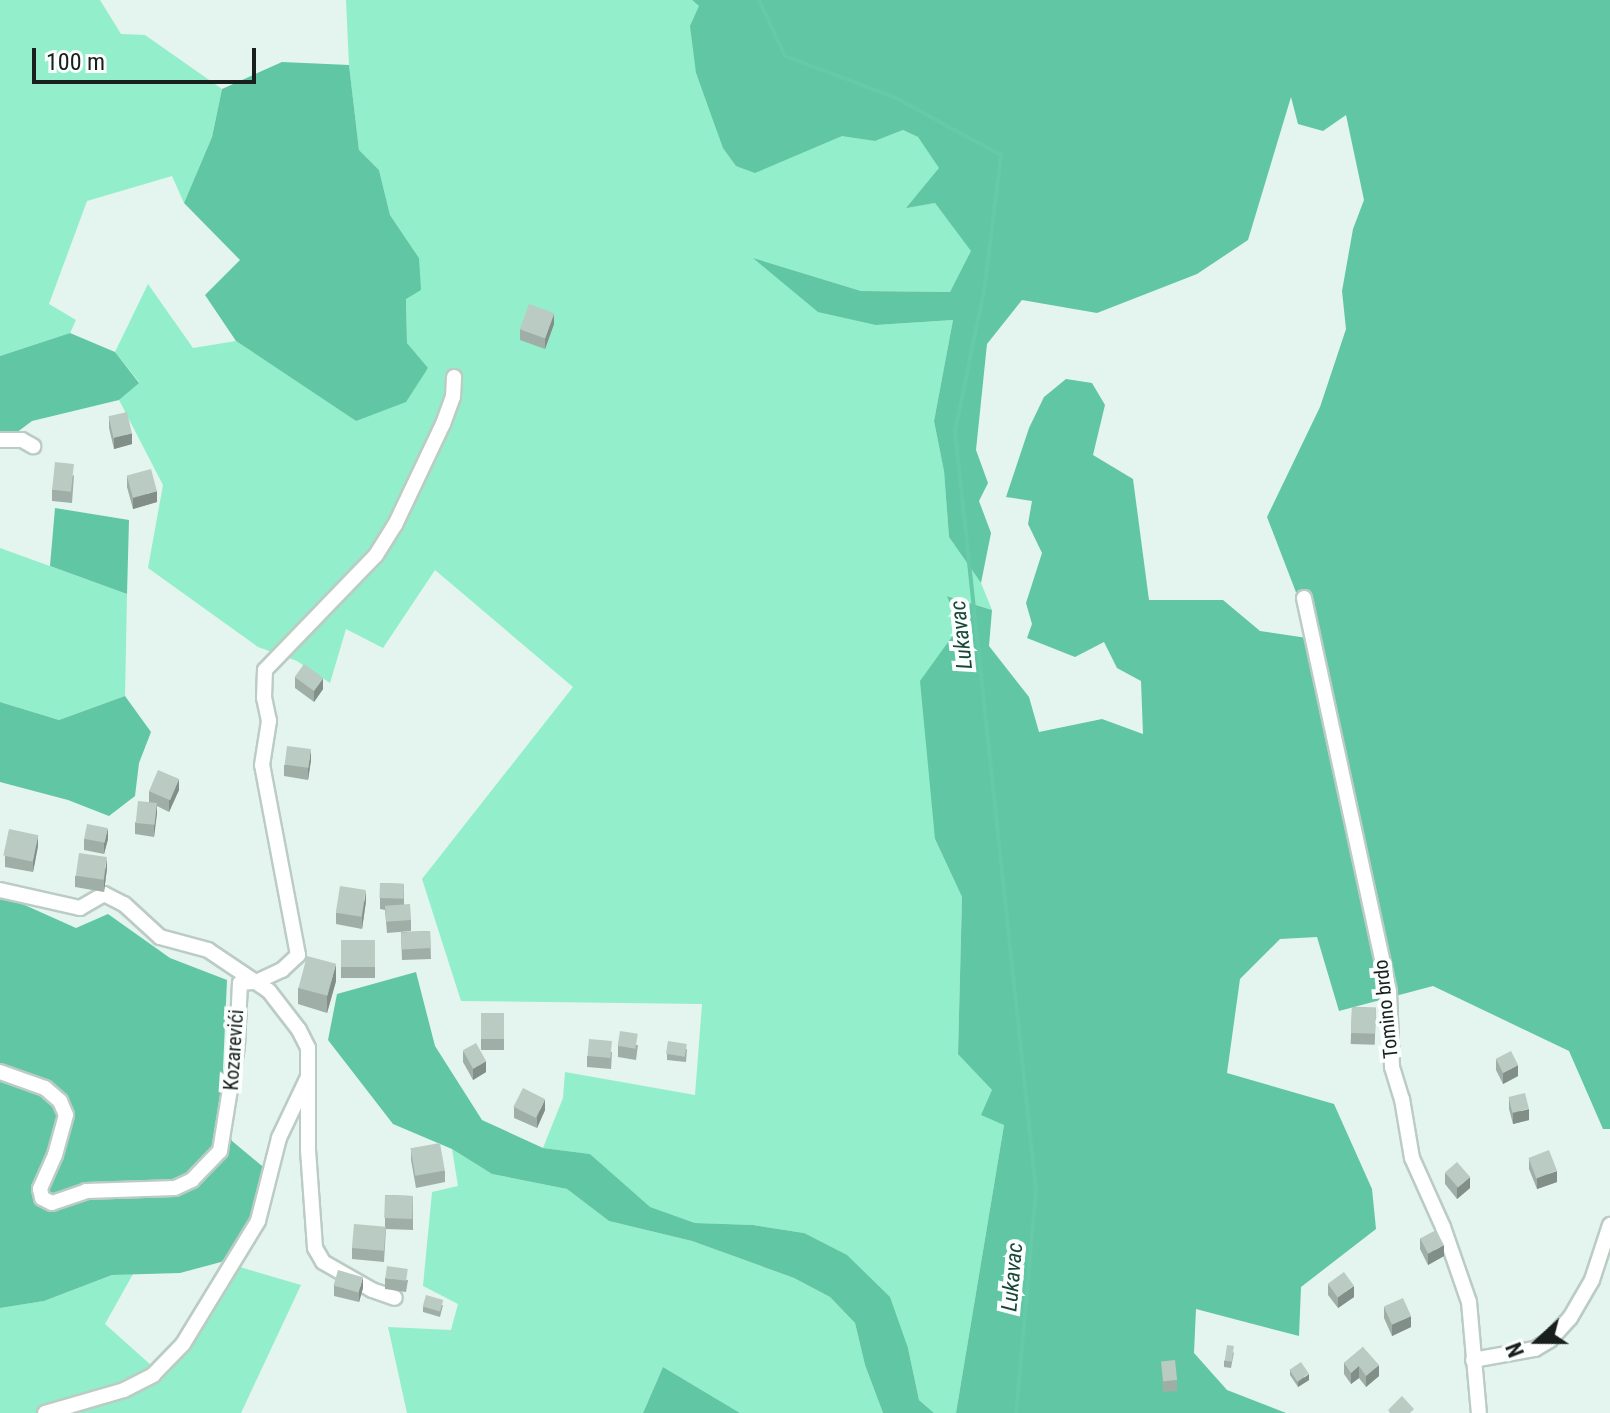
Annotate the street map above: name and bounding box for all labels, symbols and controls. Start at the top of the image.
scale bar [36,32,260,82]
text: 100 m [46,48,105,76]
water label: Lukavac [944,599,978,671]
street label: Tomino brdo [1369,958,1403,1060]
street label: Kozarevići [219,1009,249,1091]
water label: Lukavac [996,1242,1028,1312]
north arrow [1498,1301,1578,1381]
text: N [1501,1339,1529,1361]

